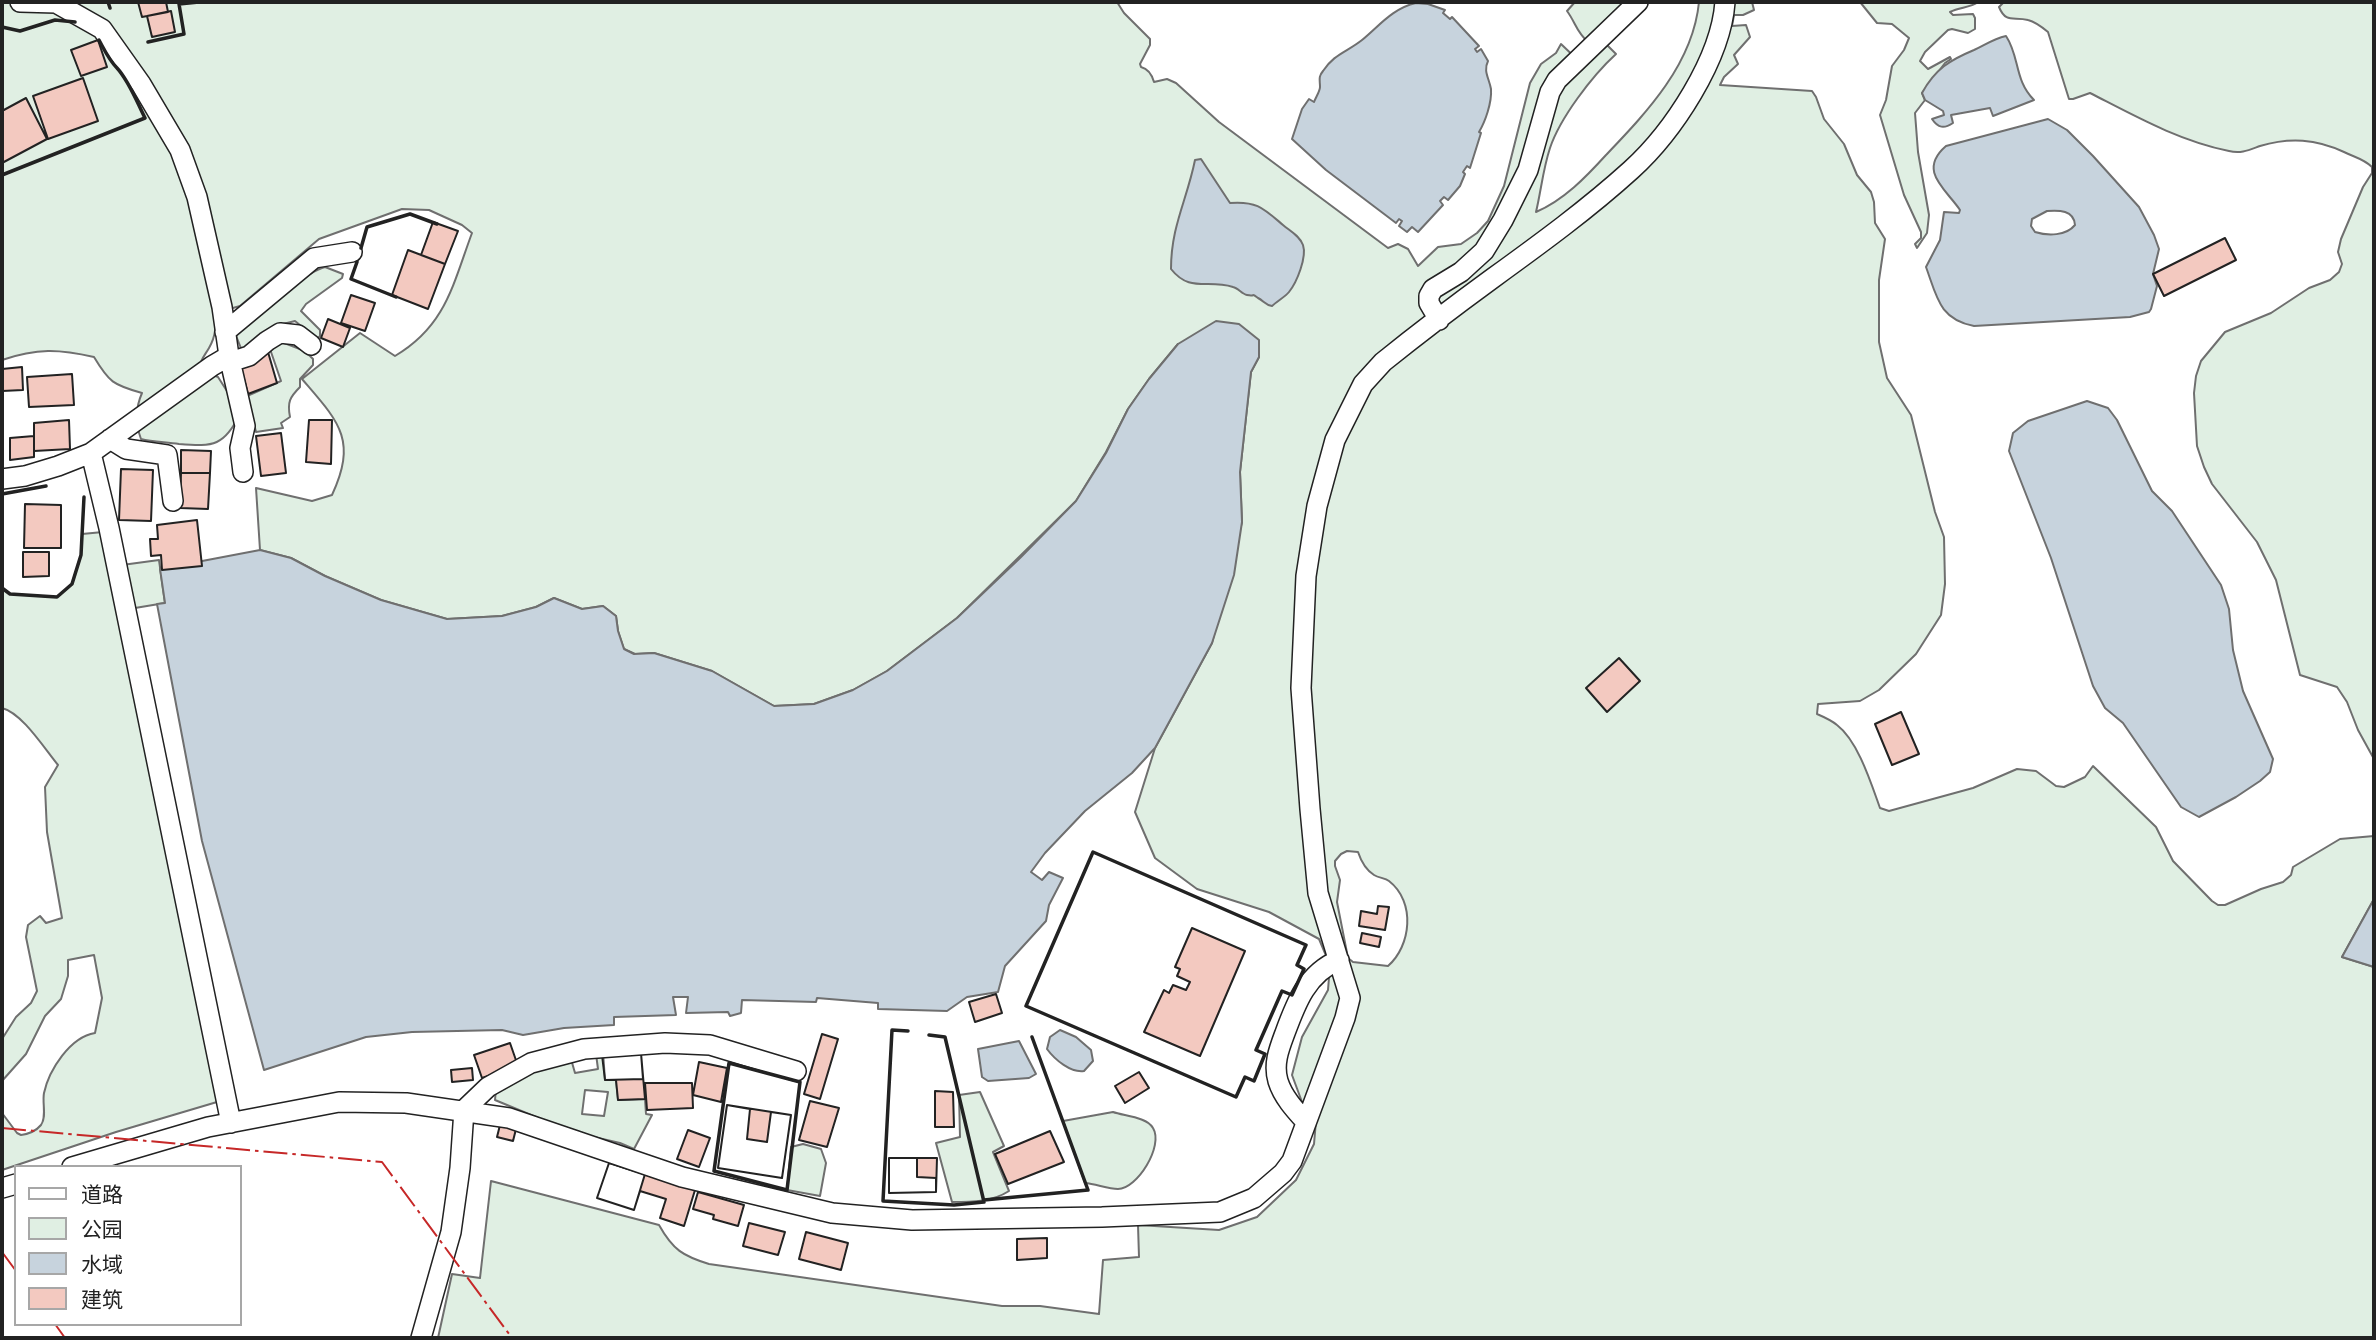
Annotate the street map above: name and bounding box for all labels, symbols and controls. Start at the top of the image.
legend [14,1165,242,1326]
text: 道路 [81,1180,123,1209]
text: 公园 [81,1215,123,1244]
text: 水域 [81,1250,123,1279]
text: 建筑 [81,1285,123,1314]

